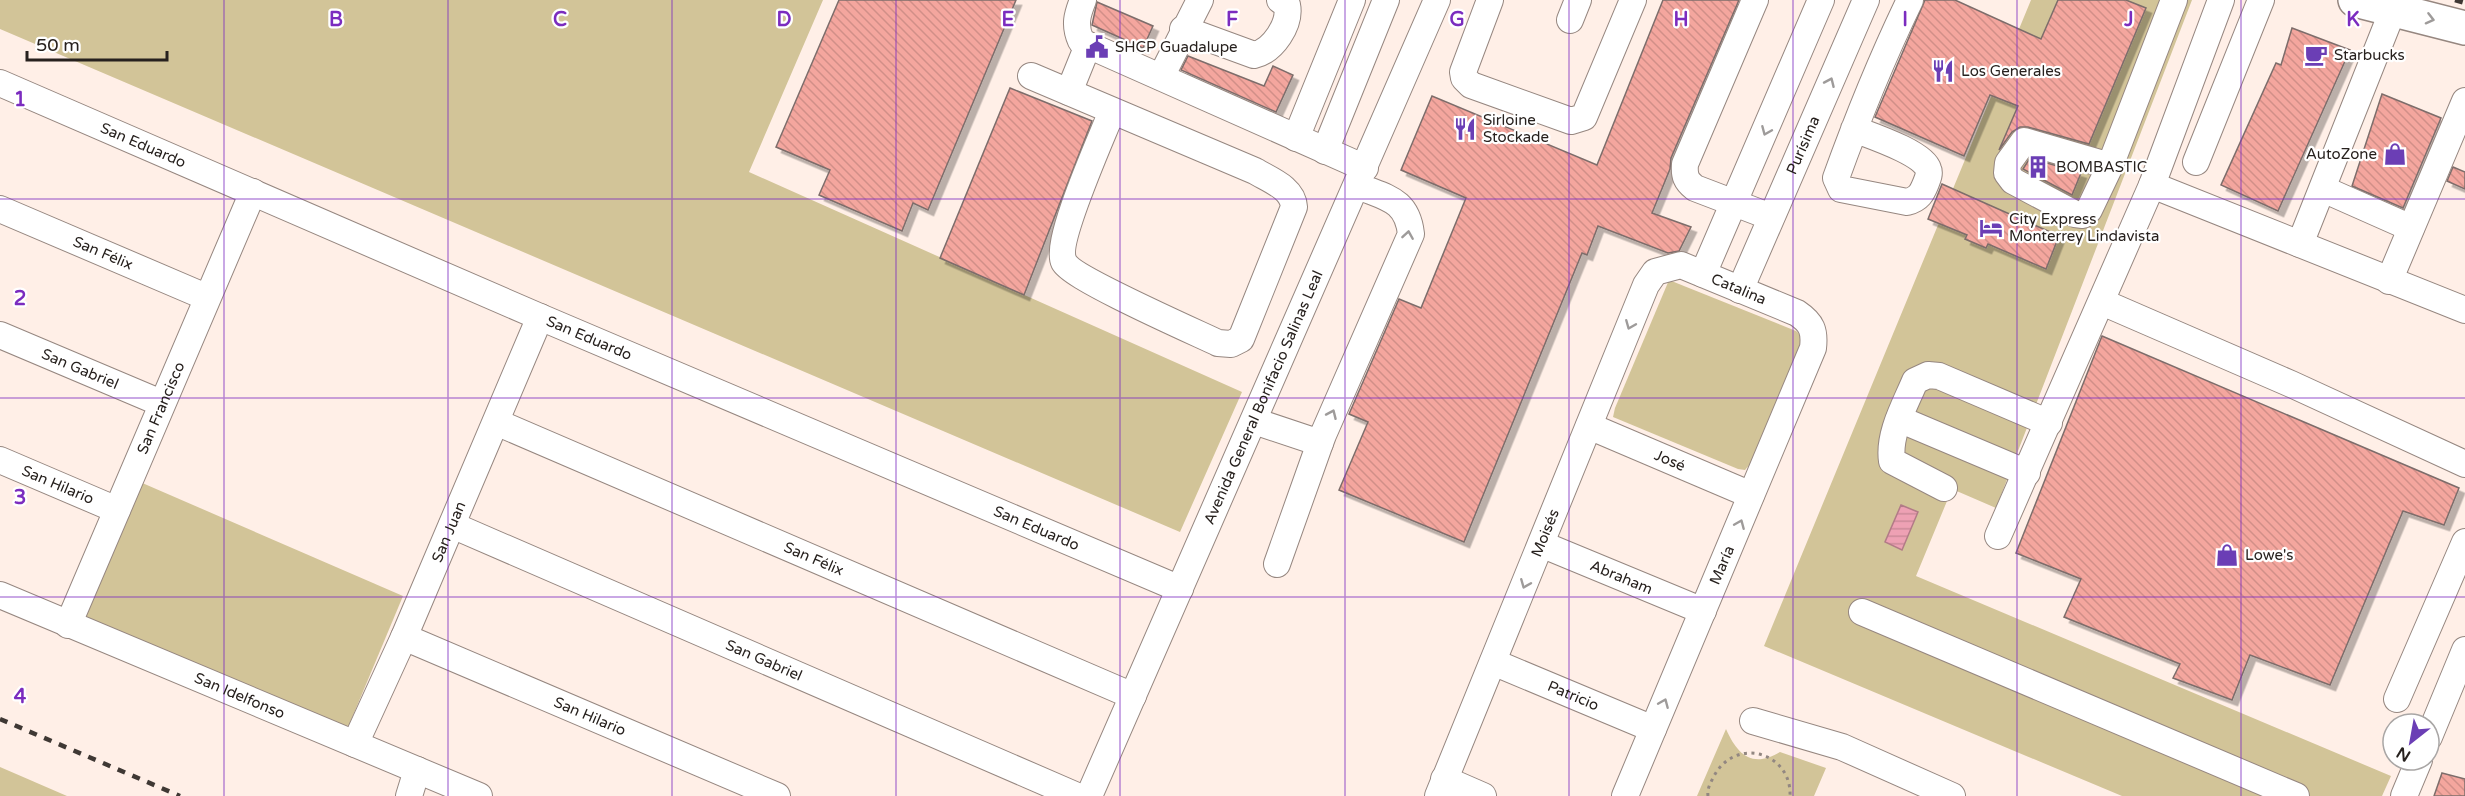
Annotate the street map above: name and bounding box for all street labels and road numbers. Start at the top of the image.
street label: Purísima [1782,113,1824,177]
street label: San Eduardo [98,119,189,171]
street label: San Félix [70,232,136,274]
street label: Avenida General Bonifacio Salinas Leal [1200,268,1327,527]
street label: Catalina [1709,270,1769,308]
street label: San Eduardo [544,312,635,364]
street label: San Gabriel [39,345,121,393]
street label: San Francisco [133,359,188,457]
street label: José [1652,446,1688,475]
street label: San Hilario [19,461,97,508]
street label: San Juan [428,499,470,565]
street label: San Eduardo [991,502,1082,554]
street label: Moisés [1527,506,1563,560]
street label: San Félix [781,538,847,580]
street label: María [1706,543,1738,587]
street label: Abraham [1587,556,1655,598]
street label: San Gabriel [723,636,805,685]
street label: San Idelfonso [192,669,288,723]
street label: Patricio [1545,677,1602,714]
street label: San Hilario [551,693,629,739]

